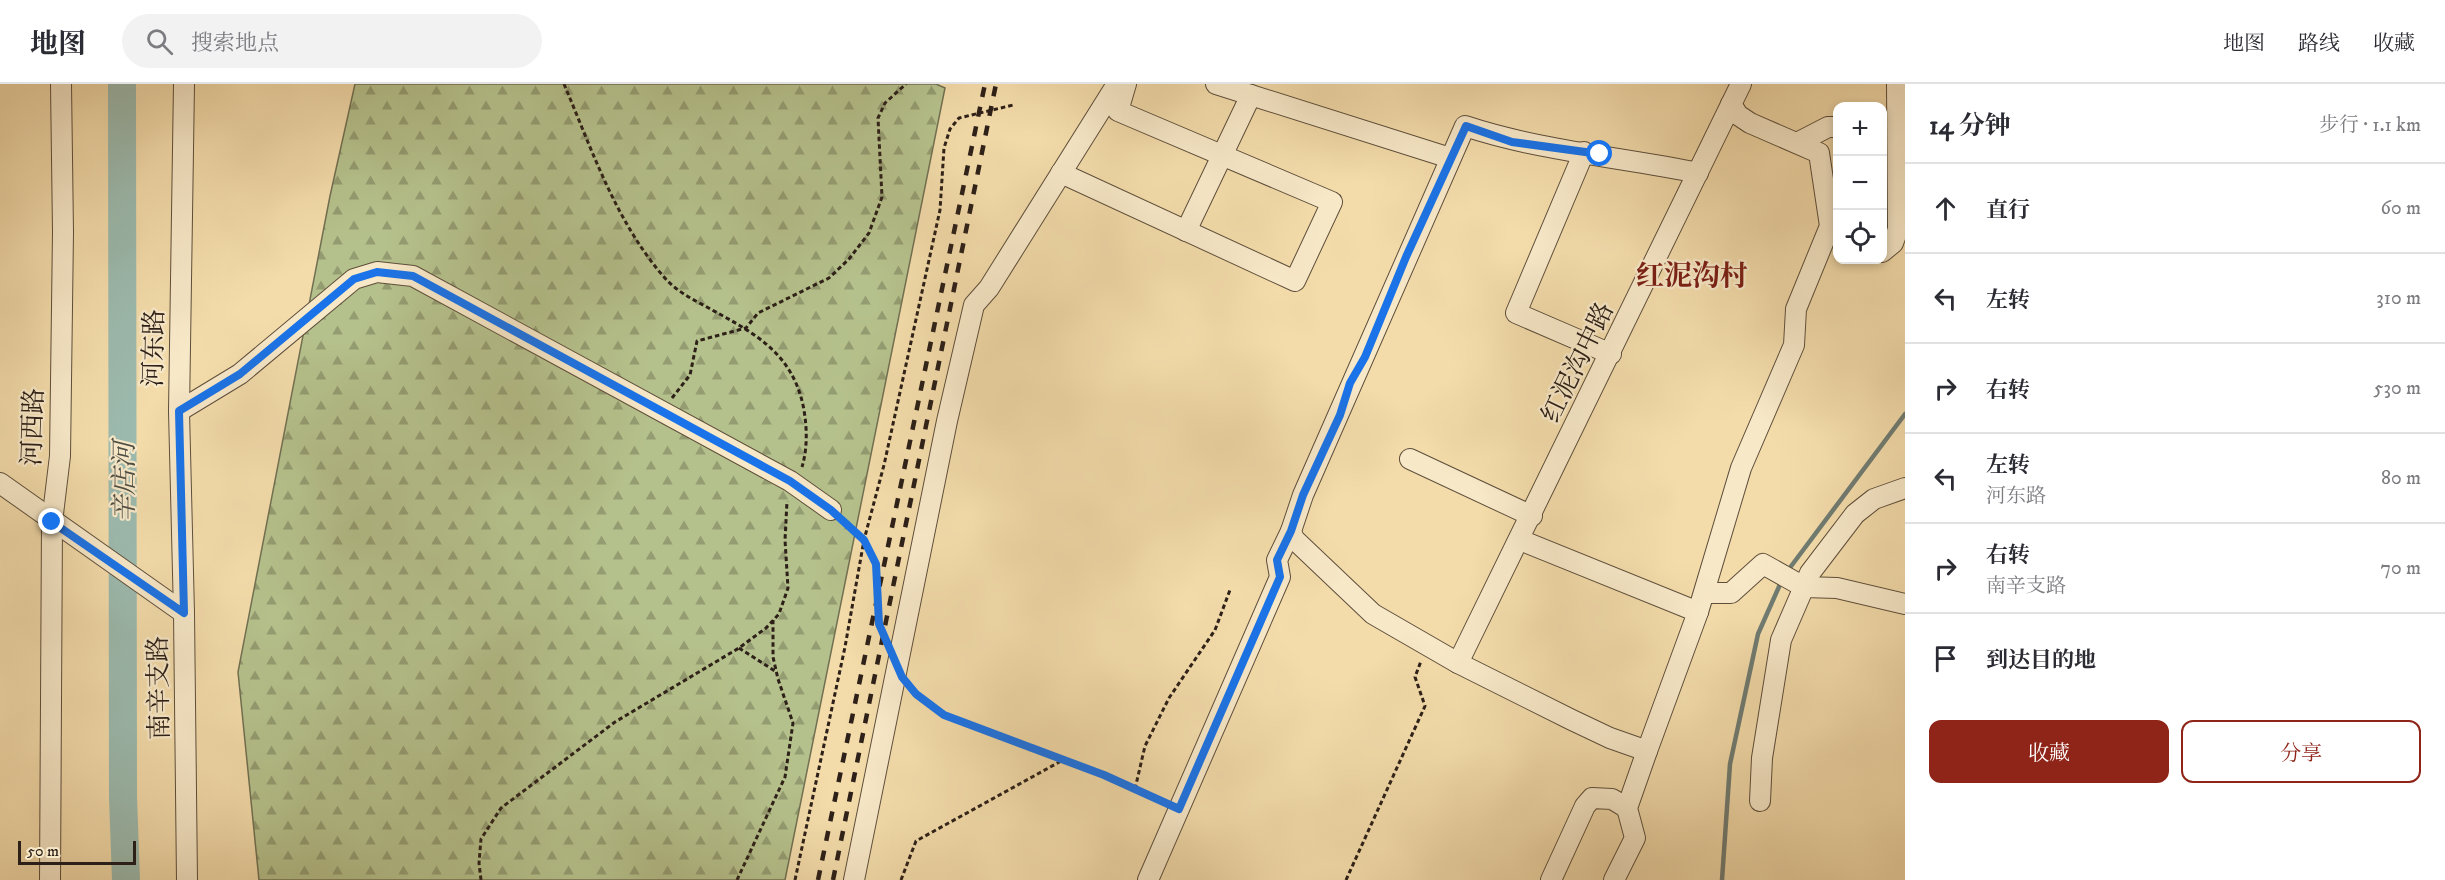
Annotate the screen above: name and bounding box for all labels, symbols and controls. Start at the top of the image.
search box [122,14,542,68]
icon: search [143,25,176,58]
text: 地图 [30,27,86,62]
text: 搜索地点 [191,30,279,57]
text: 地图 [2223,31,2265,57]
text: 路线 [2298,31,2340,57]
text: 收藏 [2373,31,2415,57]
map controls [1833,102,1887,264]
button: + [1833,102,1887,156]
text: 14 分钟 [1929,110,2011,143]
text: 步行 · 1.1 km [2319,113,2421,138]
route start [1586,140,1612,166]
button: − [1833,156,1887,210]
icon: ahead [1929,192,1962,225]
text: 60 m [2381,196,2421,221]
text: 直行 [1986,197,2030,224]
button: locate [1833,210,1887,264]
district label: 红泥沟村 [1636,259,1748,294]
icon: left [1929,282,1962,315]
text: 310 m [2376,286,2421,311]
text: 左转 [1986,287,2030,314]
street label: 红泥沟中路 [1535,297,1622,428]
street label: 河东路 [137,309,172,387]
icon: right [1929,372,1962,405]
text: 530 m [2374,376,2421,401]
text: 右转 [1986,377,2030,404]
street label: 河西路 [16,387,51,467]
water label: 辛店河 [108,437,142,523]
text: 左转 [1986,452,2030,479]
icon: left [1929,462,1962,495]
text: 80 m [2381,466,2421,491]
text: 河东路 [1986,484,2046,509]
route end [38,508,64,534]
text: 右转 [1986,542,2030,569]
icon: right [1929,552,1962,585]
text: 70 m [2380,556,2421,581]
text: 南辛支路 [1986,574,2066,599]
street label: 南辛支路 [142,636,177,740]
icon: arrive [1929,642,1962,675]
text: 到达目的地 [1986,647,2096,674]
button: 收藏 [1929,720,2169,783]
button: 分享 [2181,720,2421,783]
scale bar [18,838,136,866]
text: 50 m [27,841,59,861]

